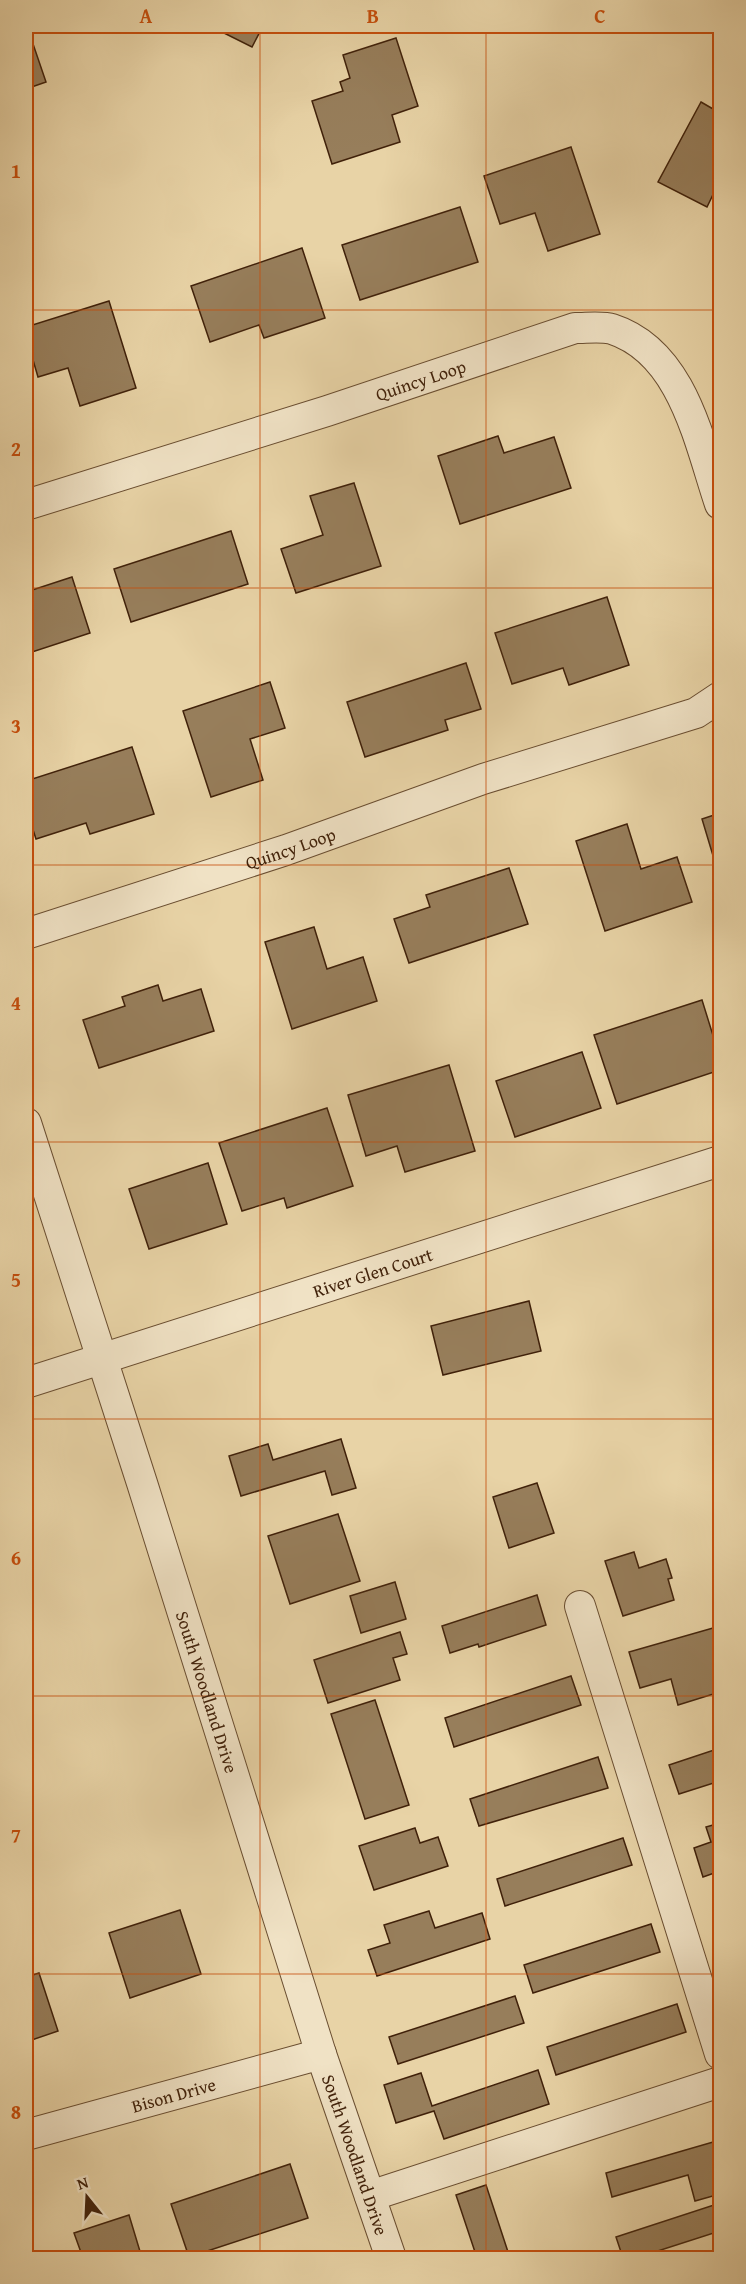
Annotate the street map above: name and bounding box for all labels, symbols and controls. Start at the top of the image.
text: A [140,1,153,30]
text: B [367,1,379,30]
text: C [594,1,606,30]
text: 1 [11,156,21,185]
street label: Quincy Loop [372,352,470,407]
text: 2 [11,434,21,463]
text: 3 [11,711,21,740]
street label: Quincy Loop [242,820,339,876]
text: 4 [11,988,21,1017]
street label: River Glen Court [309,1240,437,1304]
text: 5 [11,1265,21,1294]
text: 6 [11,1543,21,1572]
street label: South Woodland Drive [169,1607,246,1776]
text: 7 [11,1820,21,1849]
street label: Bison Drive [128,2070,219,2119]
street label: South Woodland Drive [315,2071,396,2239]
text: 8 [11,2097,21,2126]
north arrow [57,2167,117,2227]
text: N [74,2170,91,2196]

